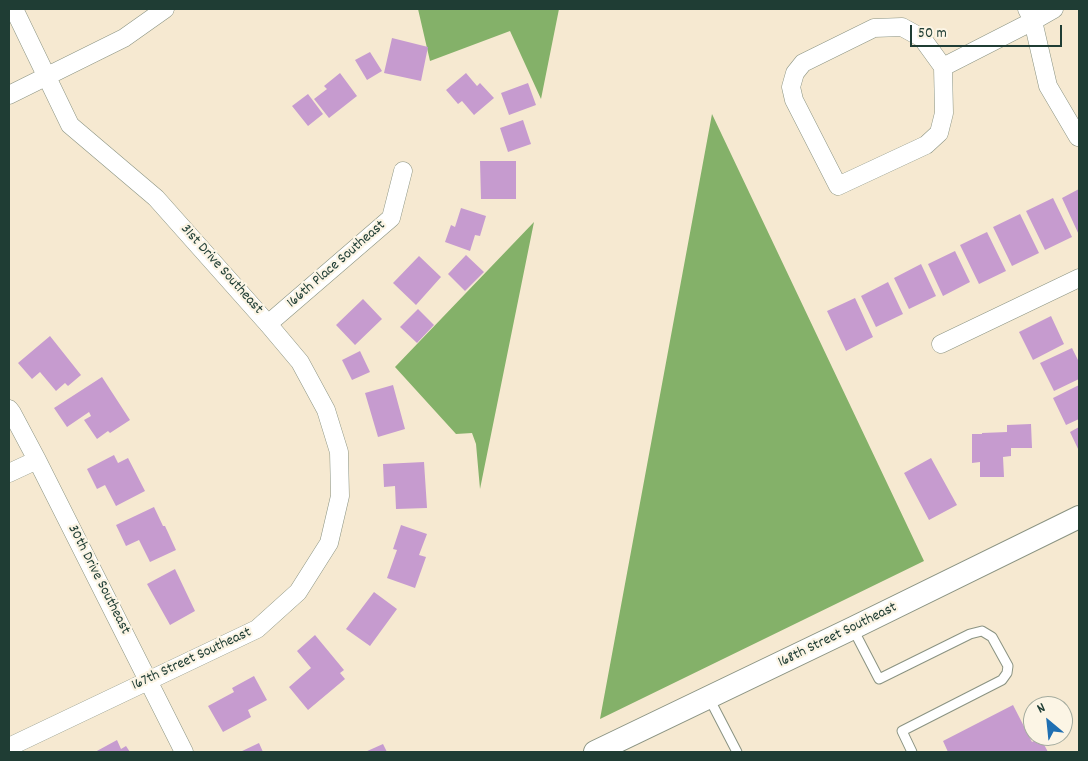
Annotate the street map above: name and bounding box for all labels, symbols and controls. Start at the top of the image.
scale bar [913,15,1066,47]
text: 50 m [918,23,947,45]
street label: 166th Place Southeast [284,217,390,313]
street label: 31st Drive Southeast [176,221,266,319]
street label: 30th Drive Southeast [63,522,133,638]
street label: 168th Street Southeast [776,599,900,673]
street label: 167th Street Southeast [129,624,255,696]
north arrow [1023,696,1073,746]
text: N [1034,698,1049,719]

